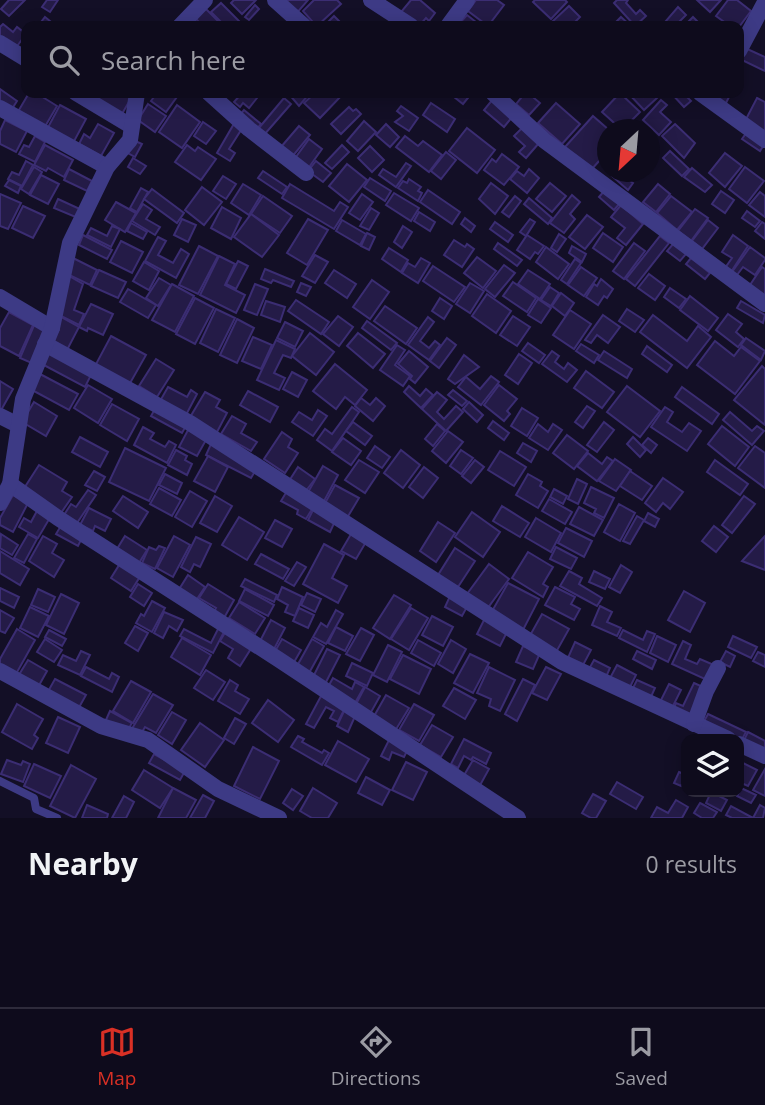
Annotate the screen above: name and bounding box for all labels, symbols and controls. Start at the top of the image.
search box [21,21,744,98]
icon: search [45,41,83,79]
text: Search here [101,42,246,78]
north arrow [597,119,660,182]
map controls [681,734,744,797]
button: layers [681,734,744,797]
text: Nearby [28,843,138,884]
text: 0 results [646,848,737,880]
tab: Map [97,1023,136,1091]
tab: Directions [331,1023,421,1091]
tab: Saved [615,1023,668,1091]

